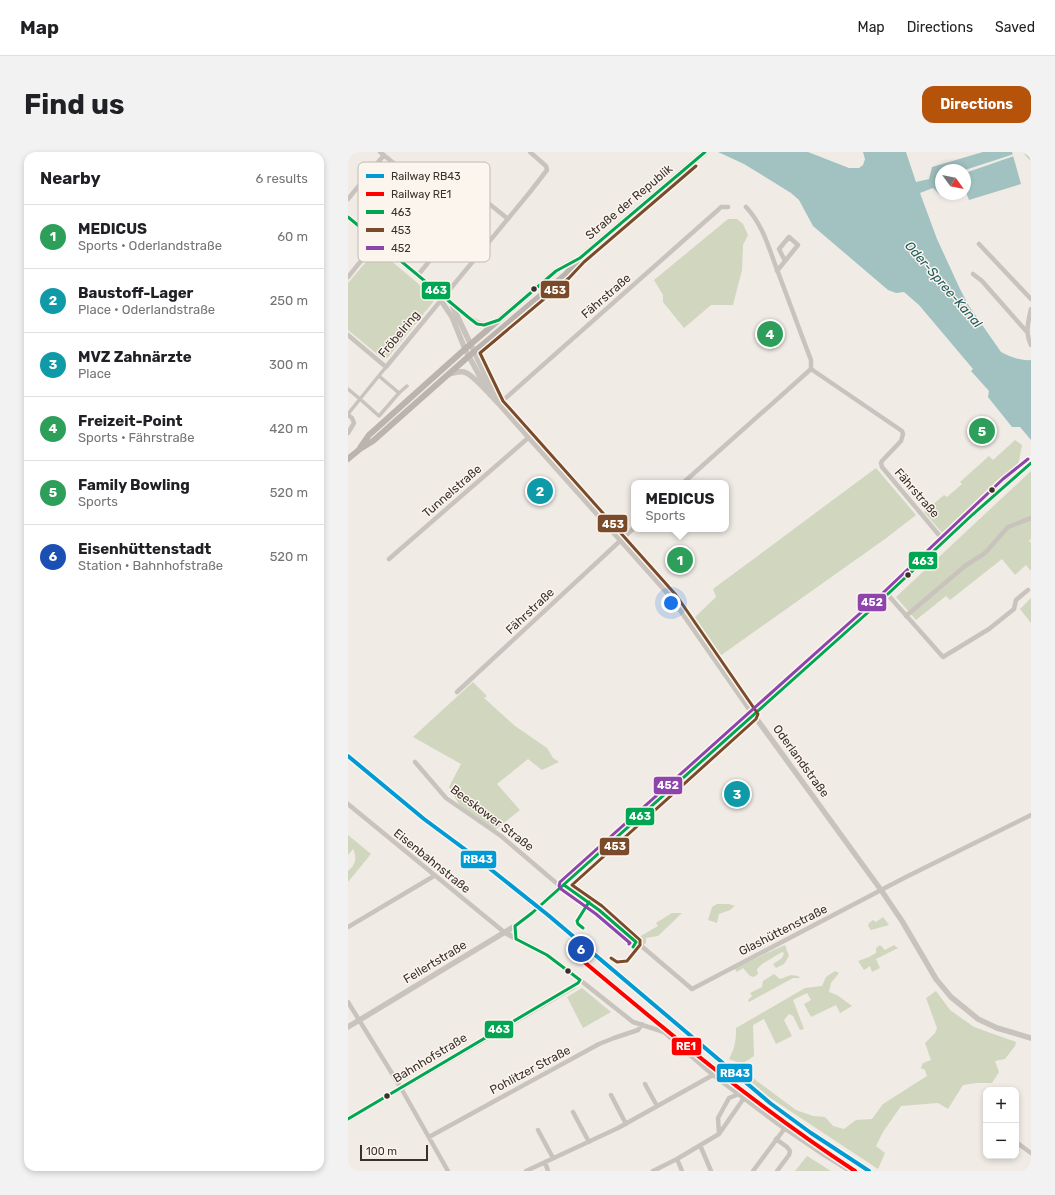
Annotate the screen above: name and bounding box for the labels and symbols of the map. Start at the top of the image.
street label: Straße der Republik [583,161,676,242]
legend [358,162,490,262]
north arrow [935,164,971,200]
text: Railway RB43 [391,170,461,183]
text: Railway RE1 [391,188,451,201]
text: 463 [391,206,411,219]
text: 453 [391,224,411,237]
water label: Oder-Spree-Kanal [902,238,986,331]
text: 452 [391,242,411,255]
street label: Fährstraße [578,271,634,321]
line badge: 453 [540,280,570,299]
line badge: 463 [421,281,451,300]
text: 463 [425,284,447,297]
unlabelled marker [529,284,539,294]
text: 453 [544,284,566,297]
street label: Fröbelring [375,308,423,360]
pin: 4 [757,319,783,349]
pin: 5 [969,416,995,446]
street label: Tunnelstraße [420,462,484,520]
street label: Fährstraße [892,465,942,521]
pin: 2 [527,476,553,506]
unlabelled marker [987,485,997,495]
line badge: 453 [597,514,628,533]
text: 453 [602,518,624,531]
pin: 1 [667,545,693,575]
line badge: 463 [908,551,938,570]
text: 463 [912,555,934,568]
unlabelled marker [903,570,913,580]
street label: Fährstraße [503,585,557,637]
your location [661,593,681,613]
line badge: 452 [857,593,887,612]
text: 452 [861,596,883,609]
street label: Oderlandstraße [770,722,832,800]
line badge: 452 [653,776,683,795]
text: 452 [657,779,679,792]
pin: 3 [724,779,750,809]
street label: Beeskower Straße [448,782,537,854]
line badge: 463 [625,807,655,826]
text: 463 [629,810,651,823]
street label: Eisenbahnstraße [391,826,473,896]
line badge: 453 [599,837,630,856]
text: 453 [604,840,626,853]
line badge: RB43 [460,850,497,869]
text: RB43 [463,853,493,866]
street label: Glashüttenstraße [736,902,830,958]
pin: 6 [568,934,594,964]
street label: Fellertstraße [401,938,469,986]
unlabelled marker [563,966,573,976]
line badge: 463 [484,1020,514,1039]
text: 463 [488,1023,510,1036]
street label: Bahnhofstraße [391,1030,470,1086]
line badge: RE1 [671,1037,702,1056]
text: RE1 [676,1040,696,1053]
street label: Pohlitzer Straße [487,1043,573,1097]
line badge: RB43 [716,1063,753,1083]
text: RB43 [720,1067,750,1080]
unlabelled marker [382,1091,392,1101]
scale bar [360,1143,428,1162]

